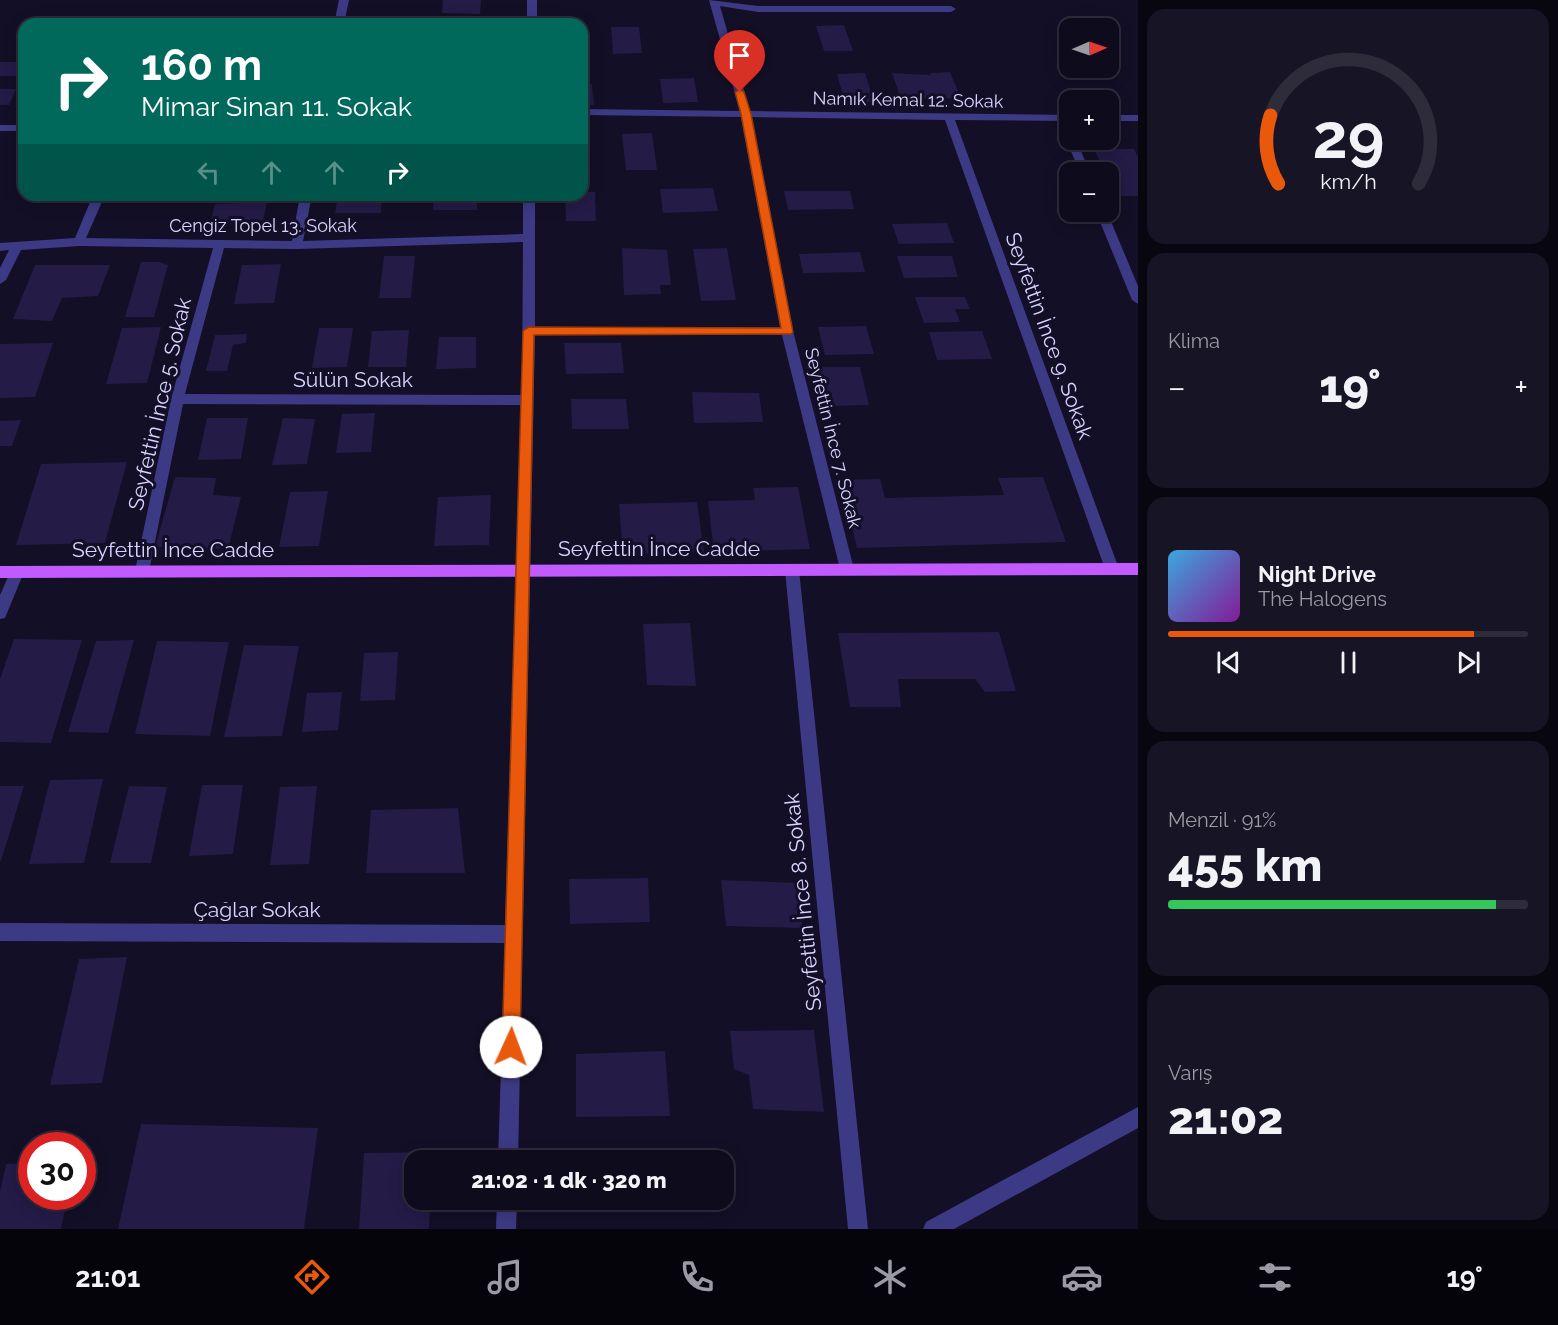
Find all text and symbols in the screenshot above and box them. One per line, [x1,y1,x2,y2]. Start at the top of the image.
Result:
north arrow [1059,18,1119,78]
map controls [1059,18,1119,222]
pin [714,30,765,92]
icon: arrive [723,39,756,72]
text: 160 m [141,41,262,90]
icon: right [42,42,120,120]
street label: Namık Kemal 12. Sokak [813,87,1004,112]
button: + [1059,90,1119,150]
text: Mimar Sinan 11. Sokak [141,91,412,122]
text: 29 [1312,99,1384,173]
icon: left [192,156,225,189]
icon: ahead [255,156,288,189]
icon: ahead [318,156,351,189]
icon: right [381,156,414,189]
button: − [1059,162,1119,222]
text: km/h [1320,169,1376,194]
street label: Cengiz Topel 13. Sokak [169,215,357,236]
street label: Seyfettin İnce 9. Sokak [1000,229,1099,443]
street label: Seyfettin İnce 5. Sokak [123,295,196,513]
text: Klima [1168,329,1220,353]
street label: Seyfettin İnce 7. Sokak [801,346,866,531]
text: 19° [1319,360,1381,413]
street label: Sülün Sokak [293,367,413,392]
text: − [1168,368,1186,407]
text: + [1514,368,1528,407]
street label: Seyfettin İnce Cadde [558,536,760,561]
street label: Seyfettin İnce Cadde [72,537,274,562]
text: Night Drive [1258,561,1376,587]
text: The Halogens [1258,587,1387,611]
icon: previous [1212,646,1245,679]
icon: pause [1332,646,1365,679]
icon: next [1452,646,1485,679]
street label: Seyfettin İnce 8. Sokak [779,792,826,1012]
text: Menzil · 91% [1168,808,1276,832]
text: 455 km [1168,839,1322,892]
street label: Çağlar Sokak [193,897,321,922]
position arrow [479,1015,543,1079]
text: Varış [1168,1061,1212,1085]
text: 21:02 [1168,1092,1283,1145]
speed limit sign: 30 [18,1132,96,1210]
text: 21:02 · 1 dk · 320 m [471,1167,667,1193]
icon: directions [291,1256,333,1298]
icon: music [484,1256,526,1298]
icon: phone [676,1256,718,1298]
icon: climate [869,1256,911,1298]
icon: car [1061,1256,1103,1298]
icon: filters [1254,1256,1296,1298]
text: 21:01 [75,1262,140,1293]
text: 19° [1446,1262,1483,1293]

